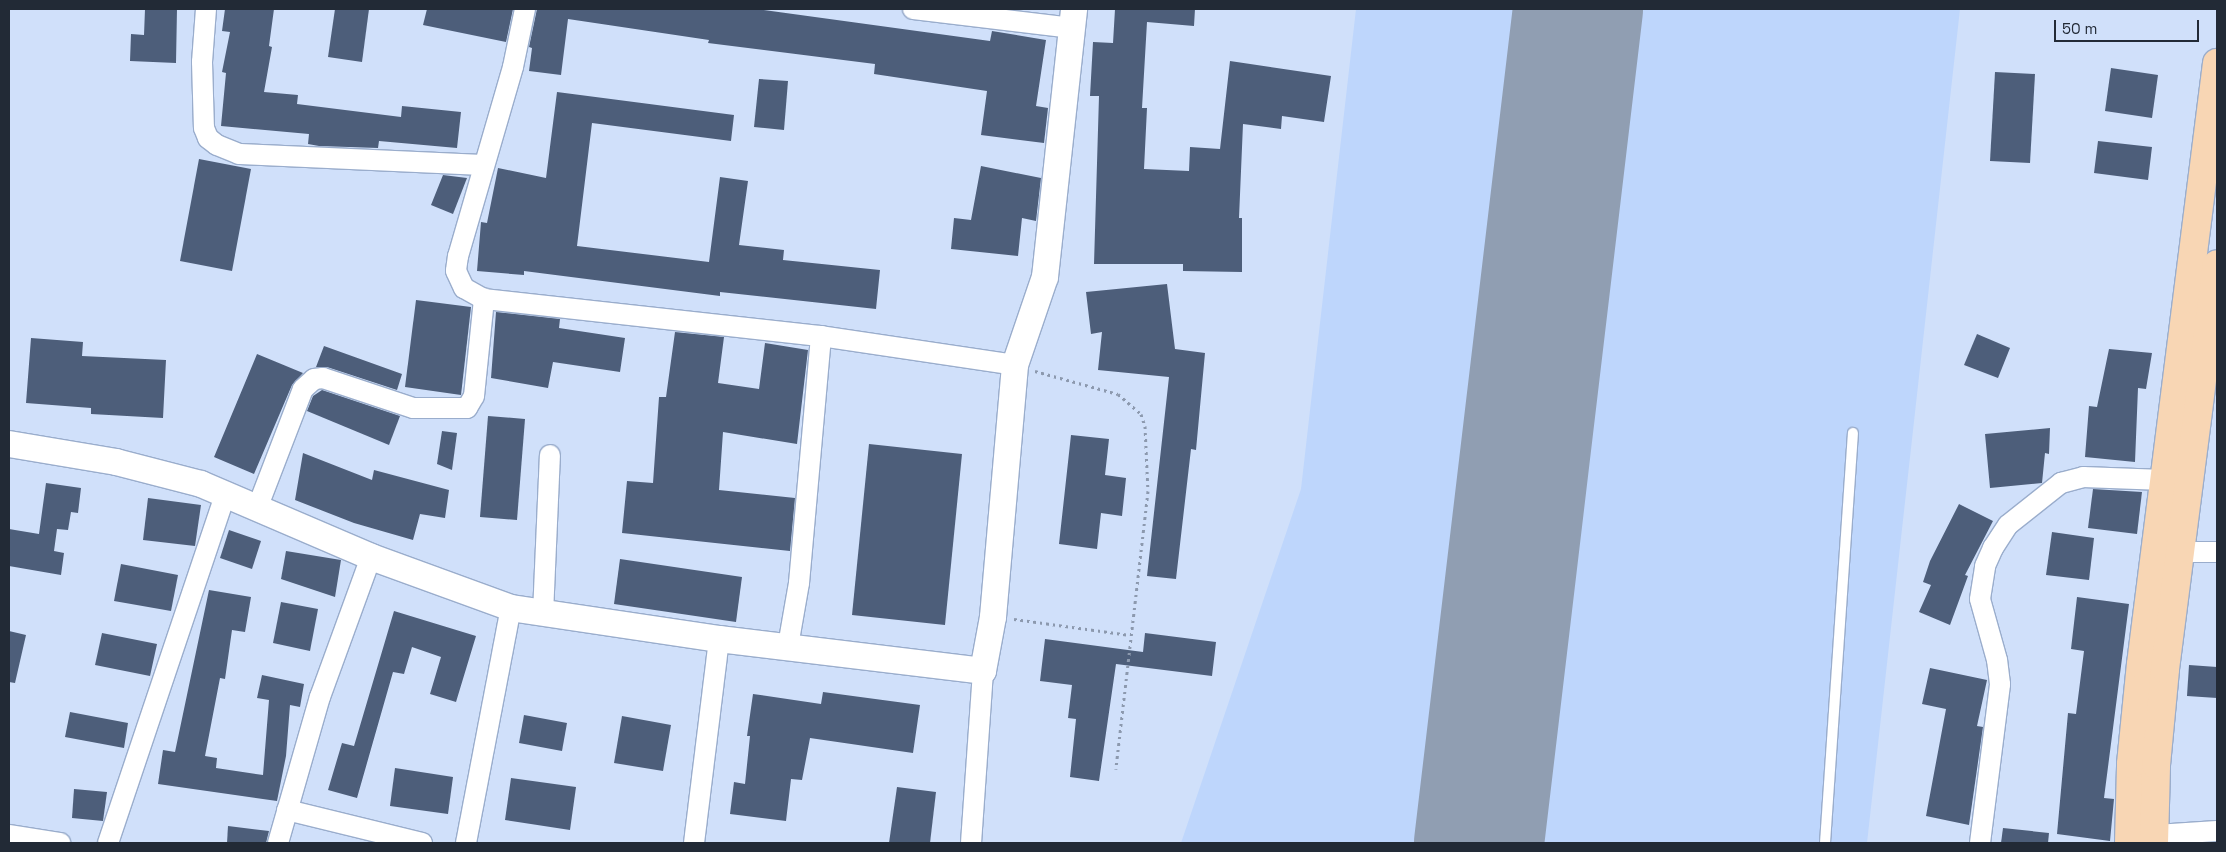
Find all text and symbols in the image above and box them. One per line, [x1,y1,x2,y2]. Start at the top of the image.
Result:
scale bar [2056,10,2201,42]
text: 50 m [2062,19,2097,38]

